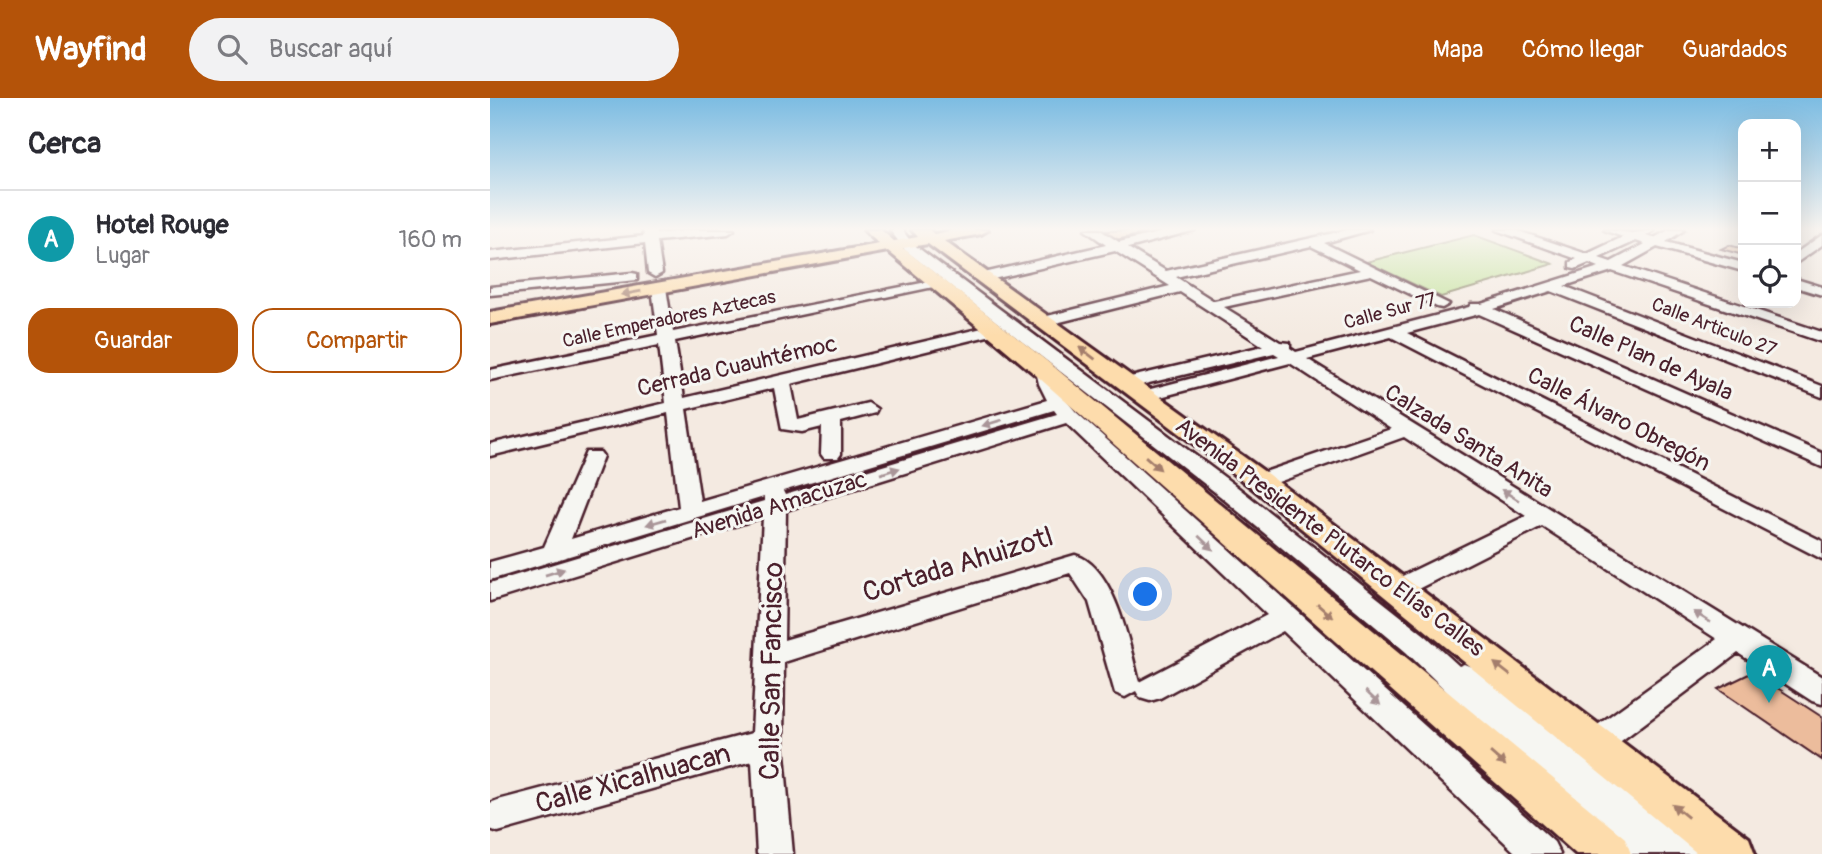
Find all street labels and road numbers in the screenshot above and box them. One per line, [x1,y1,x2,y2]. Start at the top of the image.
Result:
street label: Calle Emperadores Aztecas [560,285,778,353]
street label: Calle Sur 77 [1341,287,1439,335]
street label: Calle Articulo 27 [1648,292,1780,362]
street label: Calle Plan de Ayala [1564,309,1738,407]
street label: Cerrada Cuauhtémoc [634,329,840,403]
street label: Calle Álvaro Obregón [1523,360,1715,478]
street label: Calzada Santa Anita [1379,378,1559,504]
street label: Avenida Presidente Plutarco Elías Calles [1170,411,1490,663]
street label: Avenida Amacuzac [688,465,870,545]
street label: Cortada Ahuizotl [859,519,1057,611]
street label: Calle San Fancisco [753,562,791,780]
street label: Calle Xicalhuacan [532,736,734,822]

